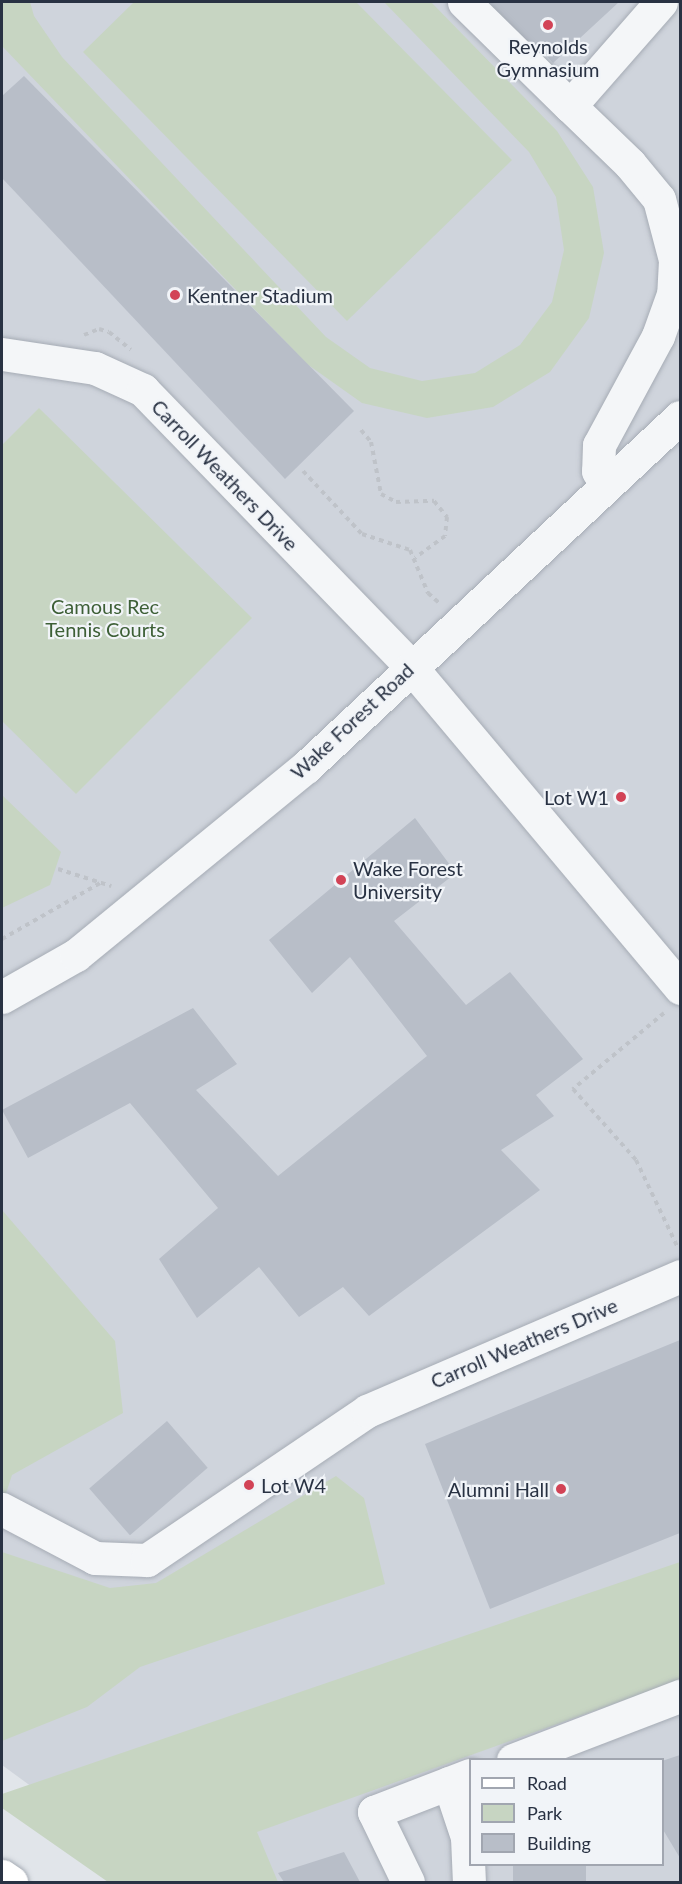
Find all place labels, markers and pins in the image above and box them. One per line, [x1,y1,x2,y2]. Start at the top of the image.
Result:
marker: Reynolds Gymnasium [541,18,555,32]
place label: Reynolds Gymnasium [496,35,600,82]
place label: Kentner Stadium [187,283,333,307]
marker: Kentner Stadium [168,288,182,302]
place label: Lot W1 [544,785,609,809]
marker: Lot W1 [614,790,628,804]
place label: Wake Forest University [353,856,463,903]
marker: Wake Forest University [334,873,348,887]
place label: Lot W4 [261,1473,326,1497]
place label: Alumni Hall [448,1477,549,1501]
marker: Lot W4 [242,1478,256,1492]
marker: Alumni Hall [554,1482,568,1496]

